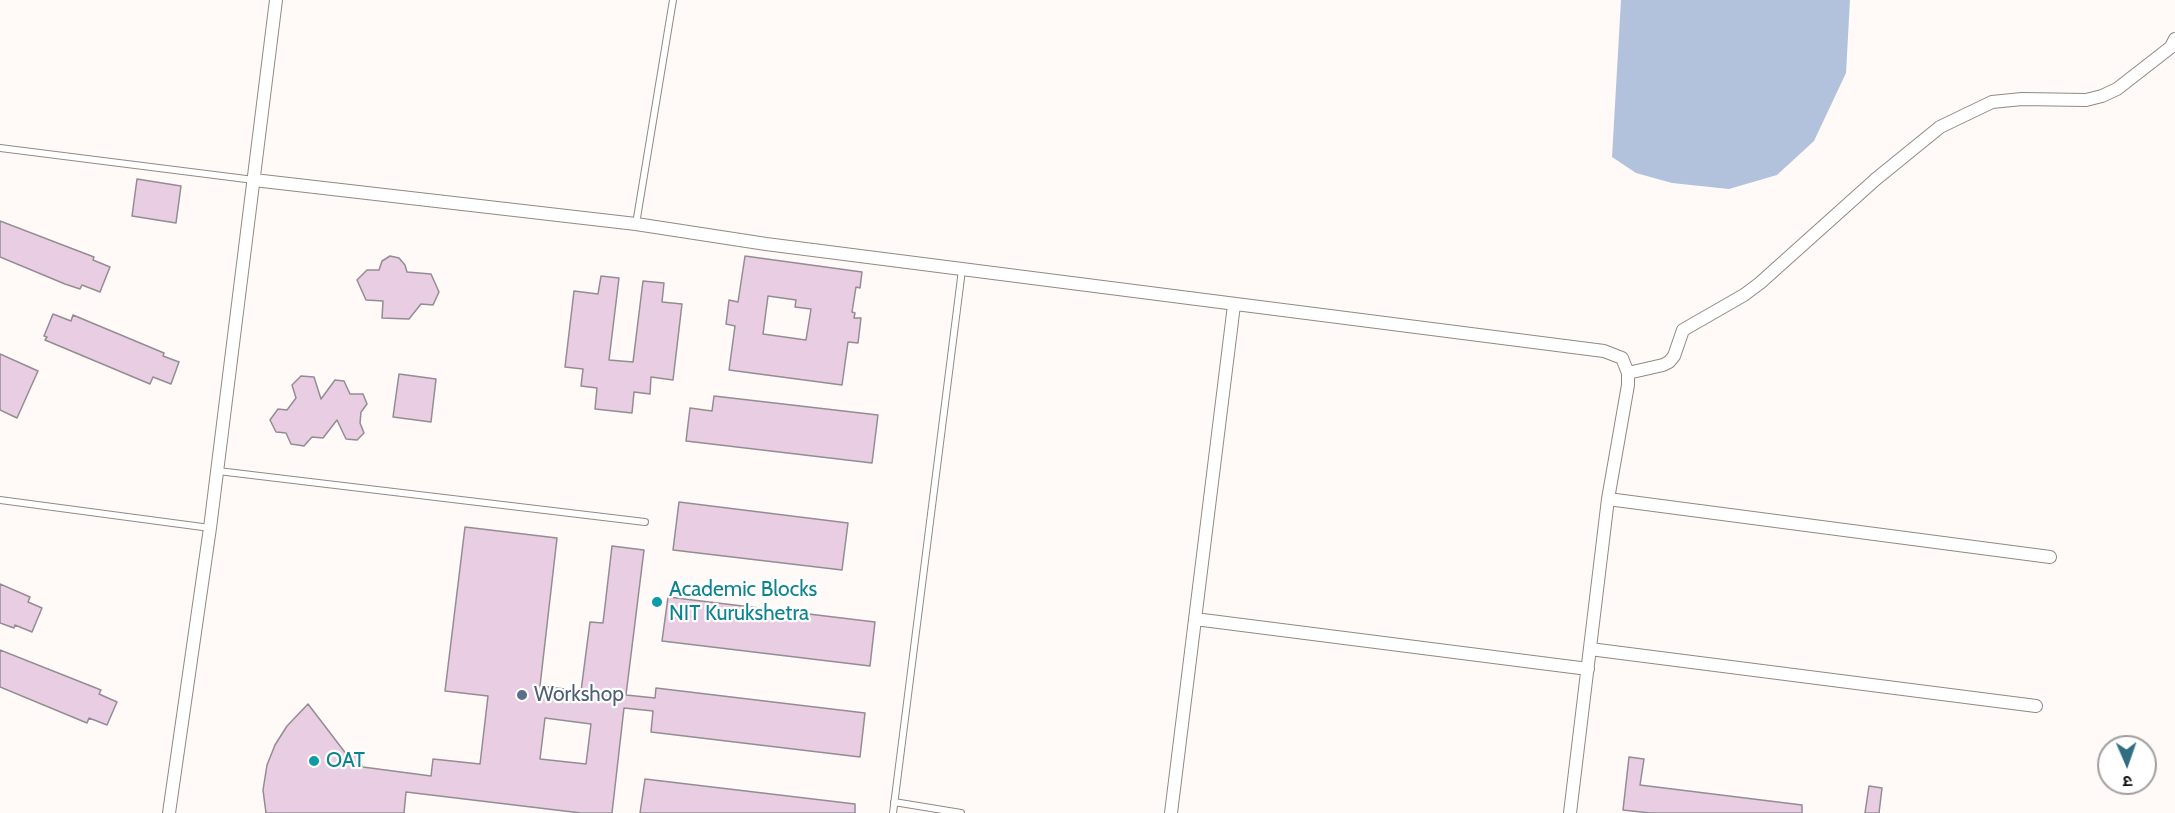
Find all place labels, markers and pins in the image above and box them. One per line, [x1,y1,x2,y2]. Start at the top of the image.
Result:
place label: Academic Blocks NIT Kurukshetra [669,577,817,627]
marker: Academic Blocks NIT Kurukshetra [650,595,664,609]
place label: Workshop [534,682,624,708]
marker: Workshop [515,688,529,702]
place label: OAT [326,748,365,774]
marker: OAT [307,754,321,768]

